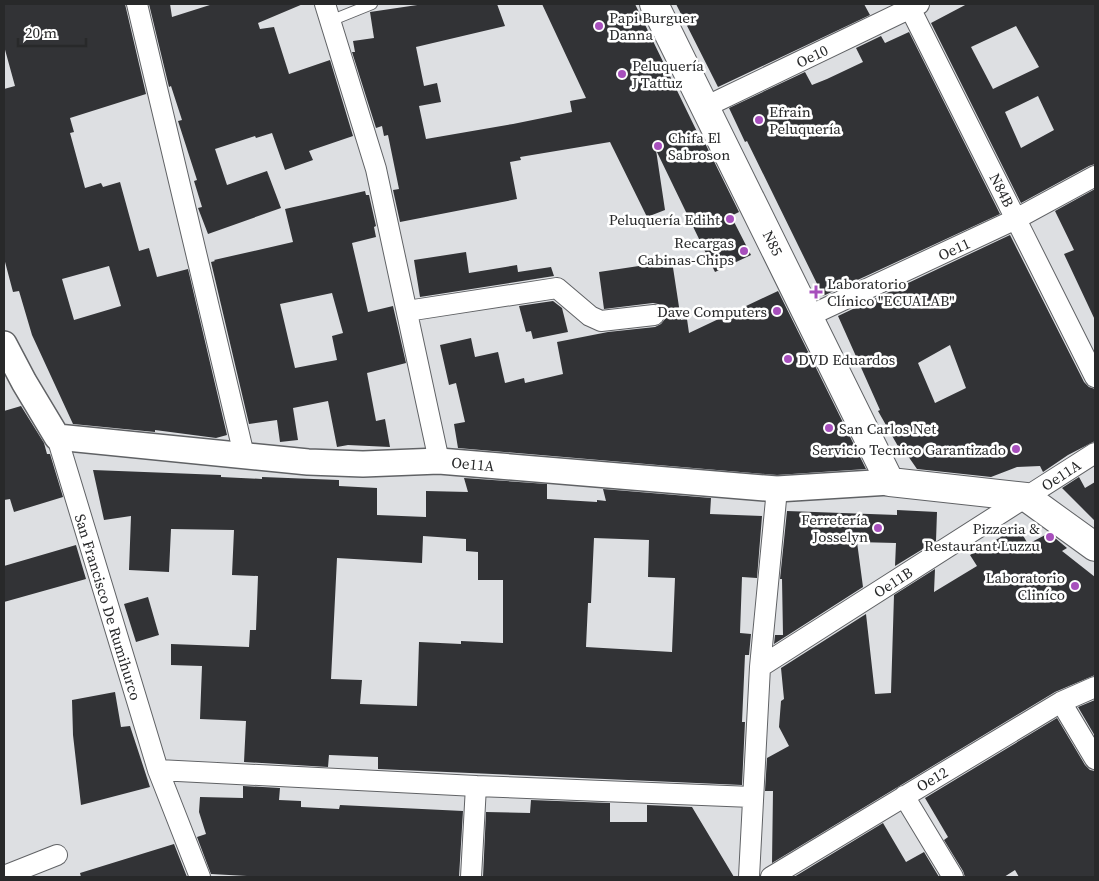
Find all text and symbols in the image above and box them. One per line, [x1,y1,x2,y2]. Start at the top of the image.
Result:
place label: Papi Burguer Danna [609,7,697,45]
scale bar [18,15,85,47]
marker: Papi Burguer Danna [593,20,605,32]
text: 20 m [25,22,57,43]
street label: Oe10 [792,39,832,73]
place label: Peluquería J Tattuz [631,55,704,93]
marker: Peluquería J Tattuz [616,68,628,80]
place label: Efrain Peluquería [769,101,841,139]
marker: Efrain Peluquería [753,114,765,126]
place label: Chifa El Sabroson [668,127,730,165]
marker: Chifa El Sabroson [652,140,664,152]
street label: N84B [985,169,1019,211]
place label: Peluquería Ediht [609,209,720,230]
marker: Peluquería Ediht [724,213,736,225]
street label: N85 [758,227,788,259]
place label: Recargas Cabinas-Chips [638,232,734,270]
street label: Oe11 [934,232,974,266]
marker: Recargas Cabinas-Chips [738,245,750,257]
place label: Laboratorio Clínico "ECUALAB" [827,273,955,311]
marker: Laboratorio Clínico "ECUALAB" [809,285,823,299]
place label: Dave Computers [657,301,767,322]
marker: Dave Computers [771,305,783,317]
place label: DVD Eduardos [798,349,895,370]
marker: DVD Eduardos [782,353,794,365]
place label: San Carlos Net [839,418,936,439]
marker: San Carlos Net [823,422,835,434]
place label: Servicio Tecnico Garantizado [812,439,1006,460]
marker: Servicio Tecnico Garantizado [1010,443,1022,455]
street label: Oe11A [451,452,495,476]
street label: Oe11A [1037,454,1085,496]
place label: Ferretería Josselyn [801,509,868,547]
street label: San Francisco De Rumihurco [70,511,146,703]
place label: Pizzeria & Restaurant Luzzu [924,518,1040,556]
marker: Ferretería Josselyn [872,522,884,534]
marker: Pizzeria & Restaurant Luzzu [1044,531,1056,543]
street label: Oe11B [869,562,917,602]
place label: Laboratorio Cliníco [986,567,1065,605]
marker: Laboratorio Cliníco [1069,580,1081,592]
street label: Oe12 [912,761,952,797]

